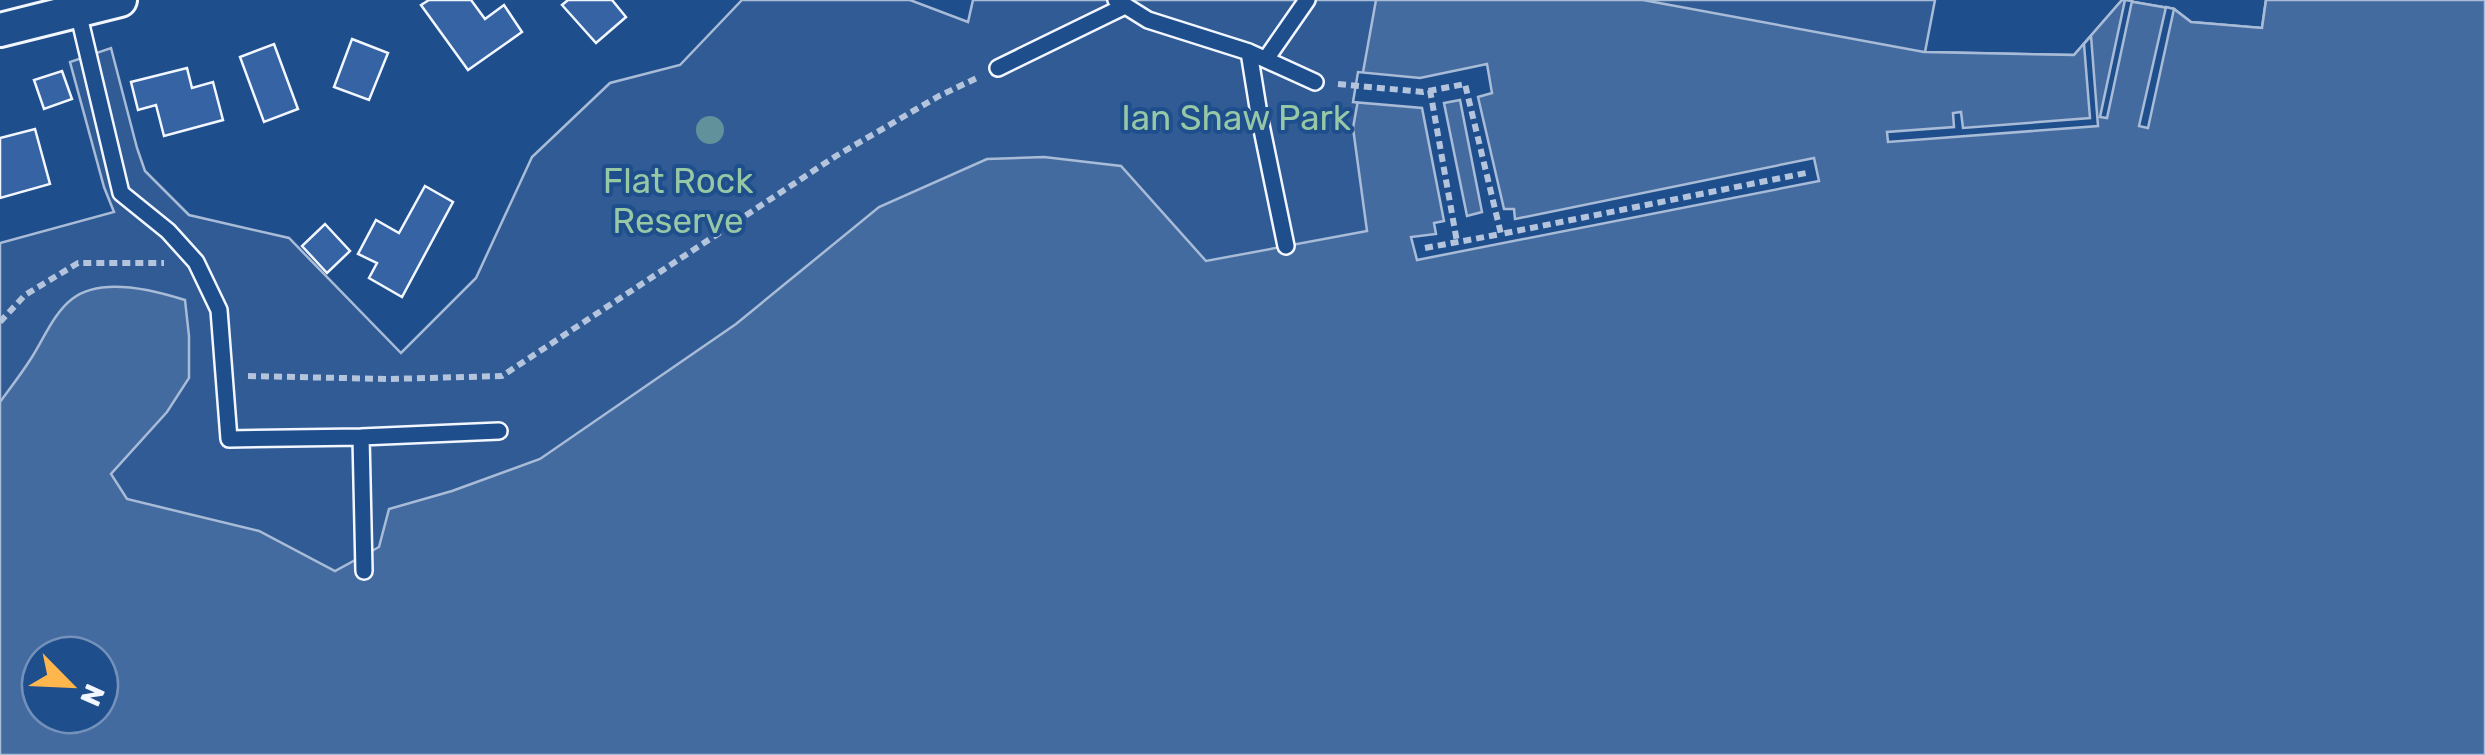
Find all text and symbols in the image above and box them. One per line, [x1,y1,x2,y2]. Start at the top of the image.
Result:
park label: Ian Shaw Park [1121,97,1351,139]
park label: Flat Rock Reserve [603,160,753,242]
north arrow [20,635,120,735]
text: N [73,679,112,711]

